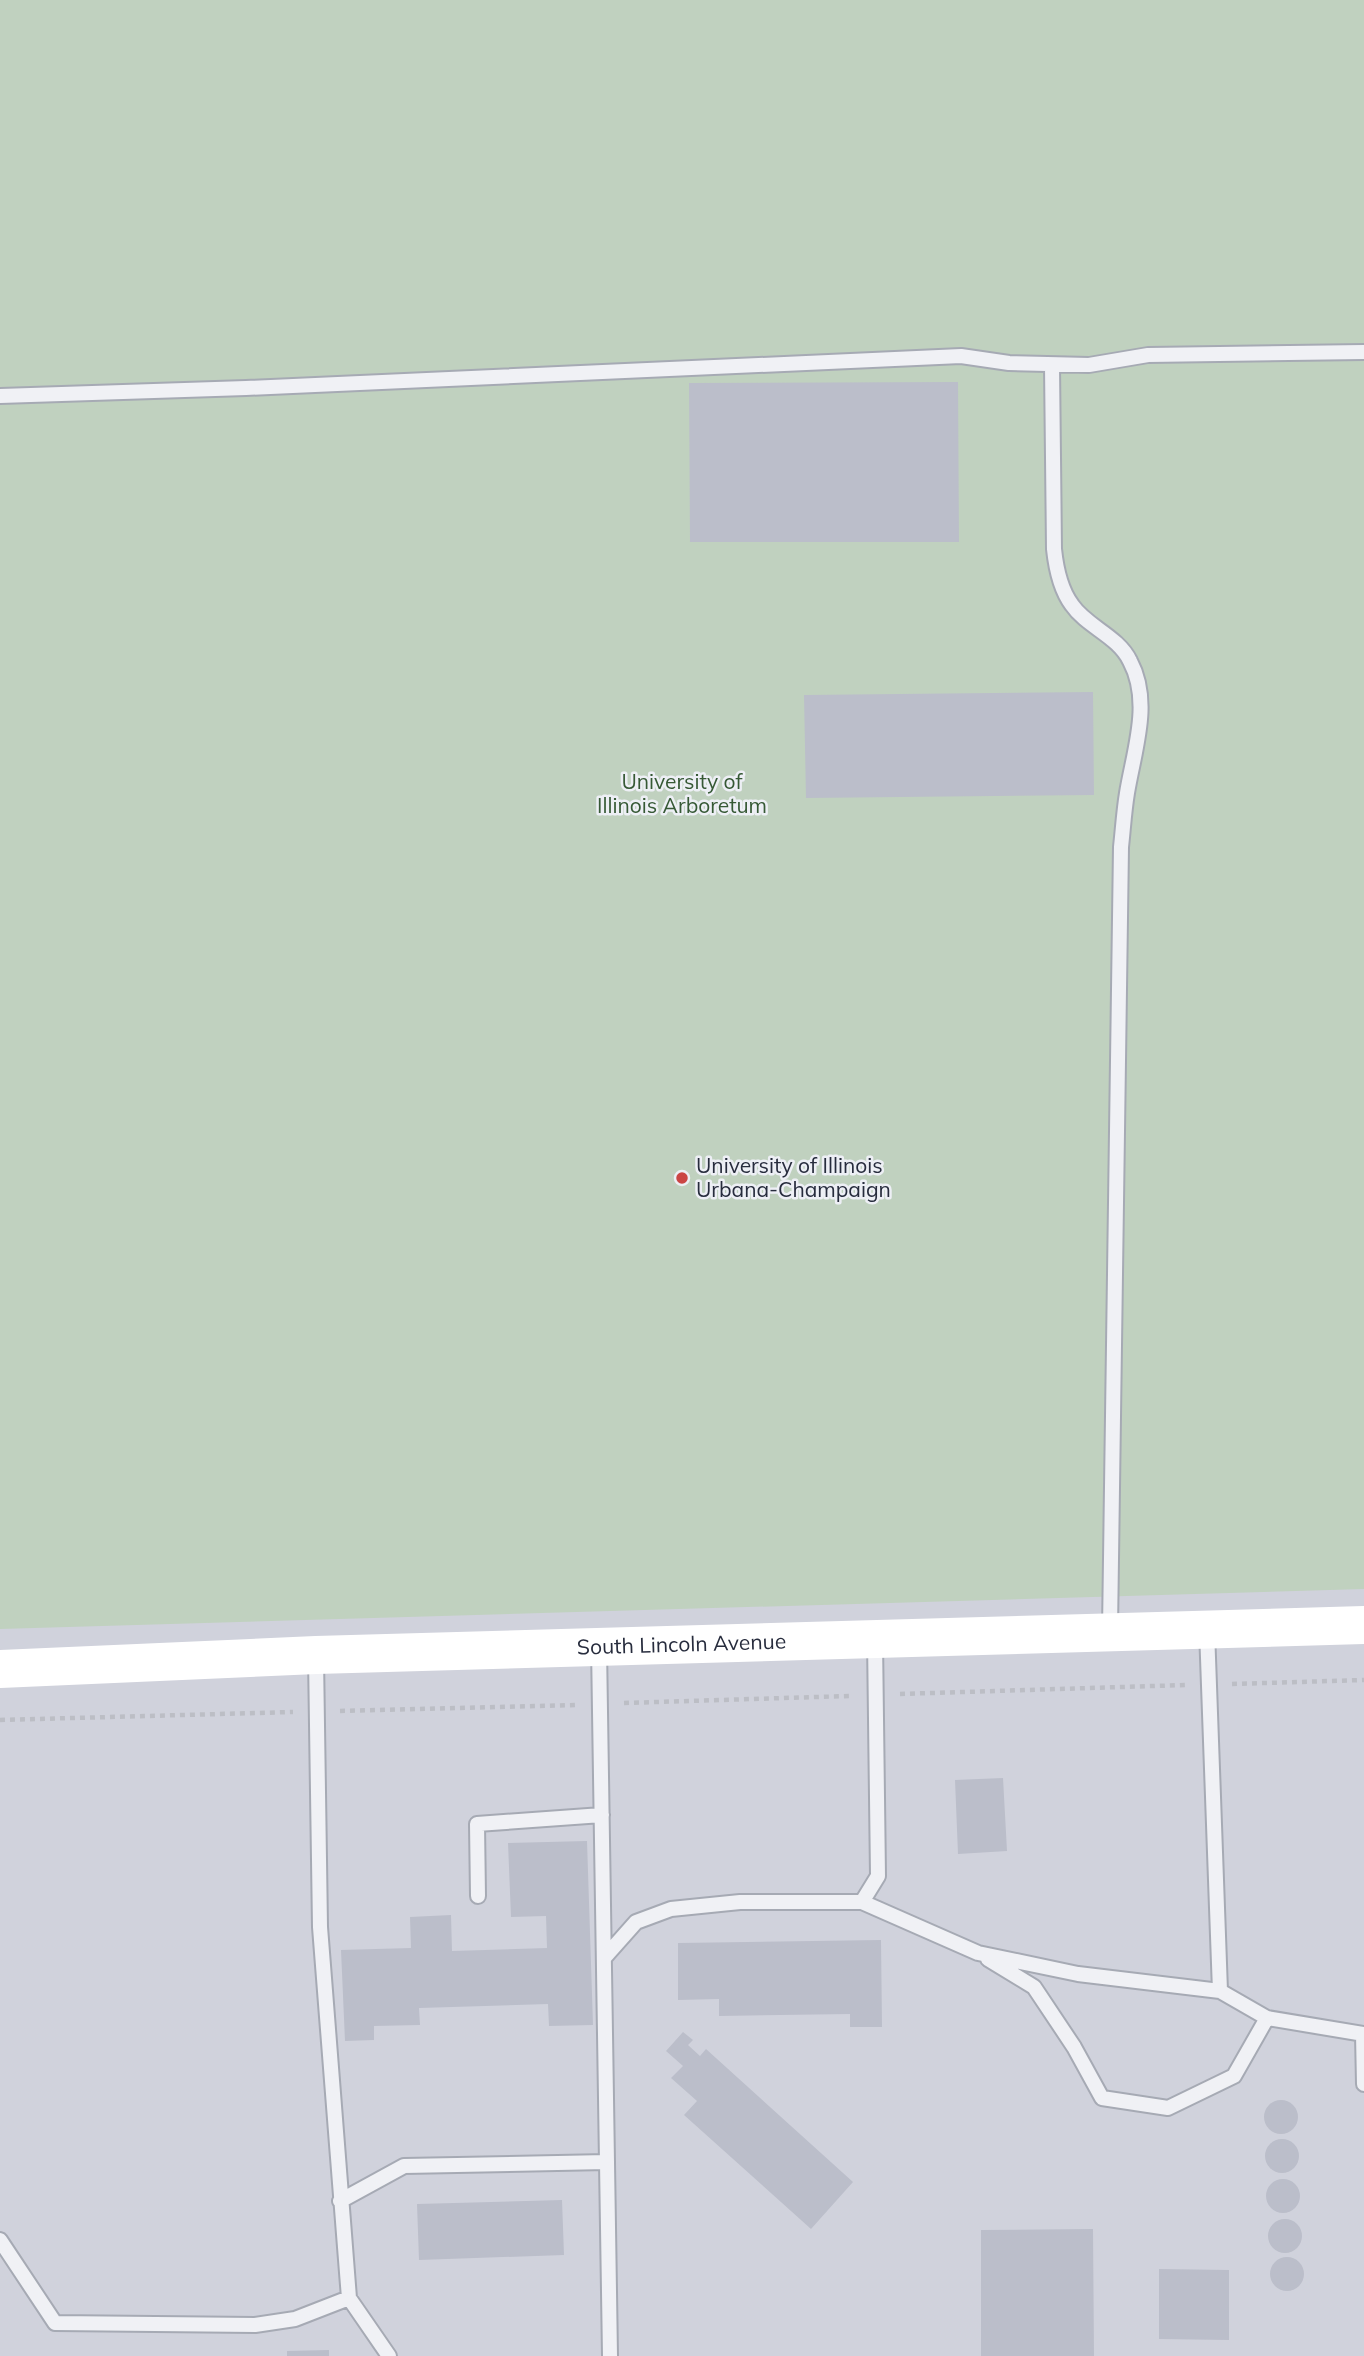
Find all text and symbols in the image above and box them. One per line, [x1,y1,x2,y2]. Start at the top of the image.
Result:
park label: University of Illinois Arboretum [597,768,767,818]
place label: University of Illinois Urbana-Champaign [696,1152,891,1202]
marker: University of Illinois Urbana-Champaign [674,1170,690,1186]
street label: South Lincoln Avenue [577,1628,787,1660]

